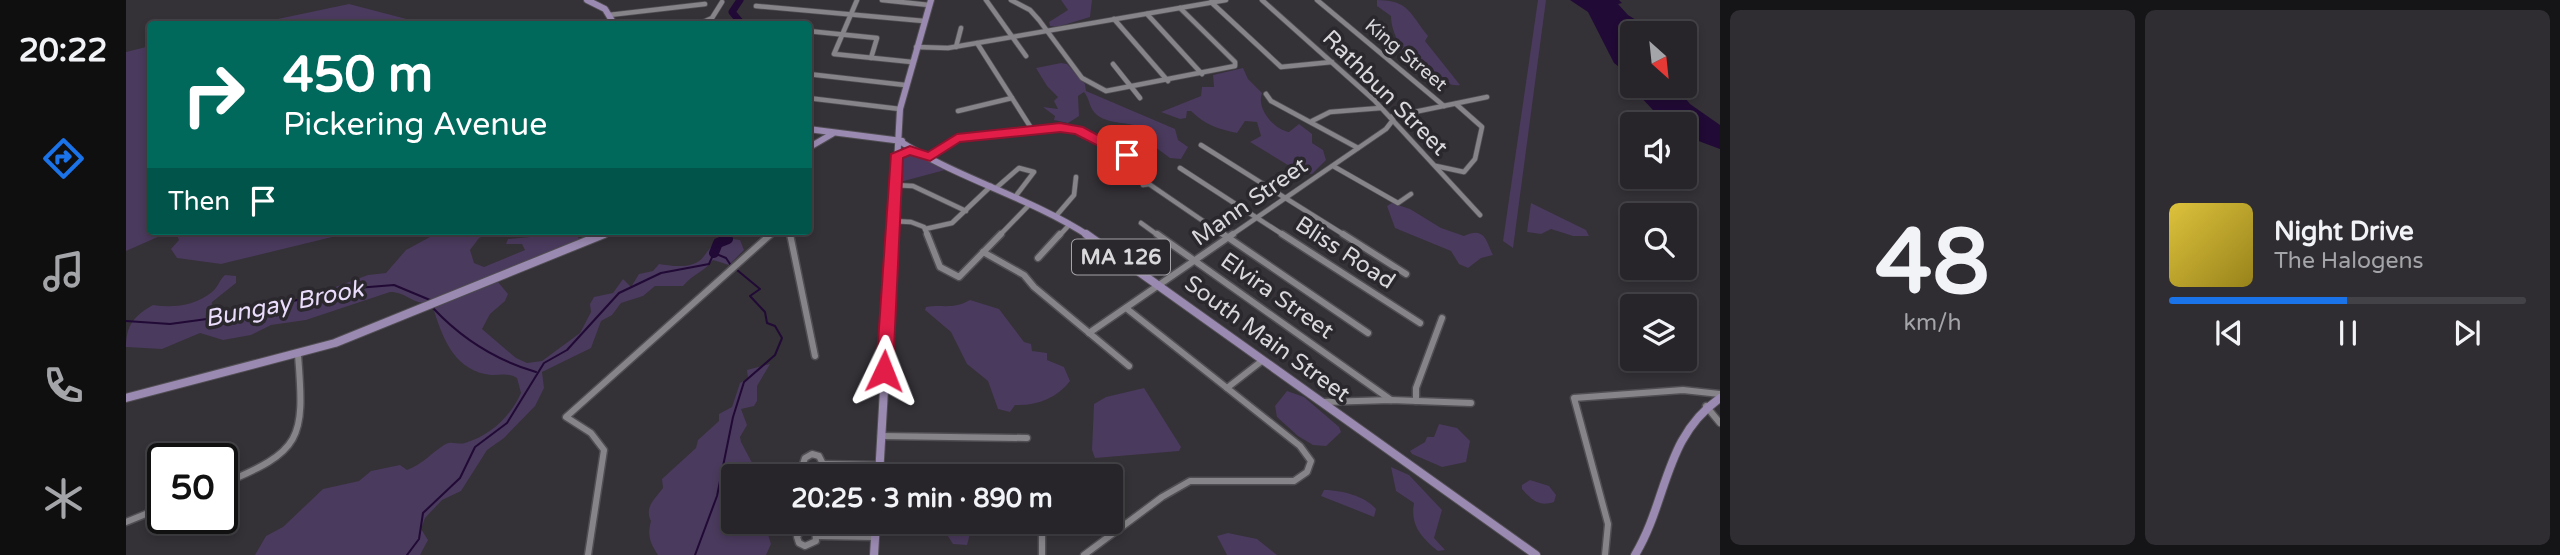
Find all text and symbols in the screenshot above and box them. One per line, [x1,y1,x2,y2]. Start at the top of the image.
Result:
street label: King Street [1361,14,1451,96]
north arrow [1620,21,1698,98]
map controls [1620,21,1697,371]
street label: Rathbun Street [1316,24,1454,162]
text: 20:22 [19,32,107,70]
text: 450 m [283,46,433,105]
icon: right [168,49,259,140]
text: Pickering Avenue [283,106,547,144]
button: sound [1620,112,1697,189]
pin [1097,125,1157,185]
icon: directions [39,134,88,183]
icon: arrive [1108,136,1146,174]
street label: Mann Street [1187,152,1313,252]
icon: arrive [244,182,282,220]
text: Then [168,186,230,217]
button: search [1620,203,1697,280]
text: 48 [1875,208,1990,318]
street label: Bliss Road [1290,210,1400,296]
text: Night Drive [2274,216,2414,247]
road number: MA 126 [1072,240,1170,274]
icon: music [39,247,88,296]
street label: Elvira Street [1215,247,1339,345]
text: The Halogens [2274,247,2423,275]
street label: South Main Street [1179,270,1355,409]
water label: Bungay Brook [202,274,368,334]
button: layers [1620,294,1697,371]
text: km/h [1904,309,1961,337]
icon: previous [2210,314,2248,352]
icon: pause [2329,314,2367,352]
icon: next [2448,314,2486,352]
position arrow [847,334,921,408]
icon: phone [39,361,88,410]
speed limit sign: 50 [147,443,238,534]
icon: climate [39,474,88,523]
text: 20:25 · 3 min · 890 m [791,483,1053,514]

